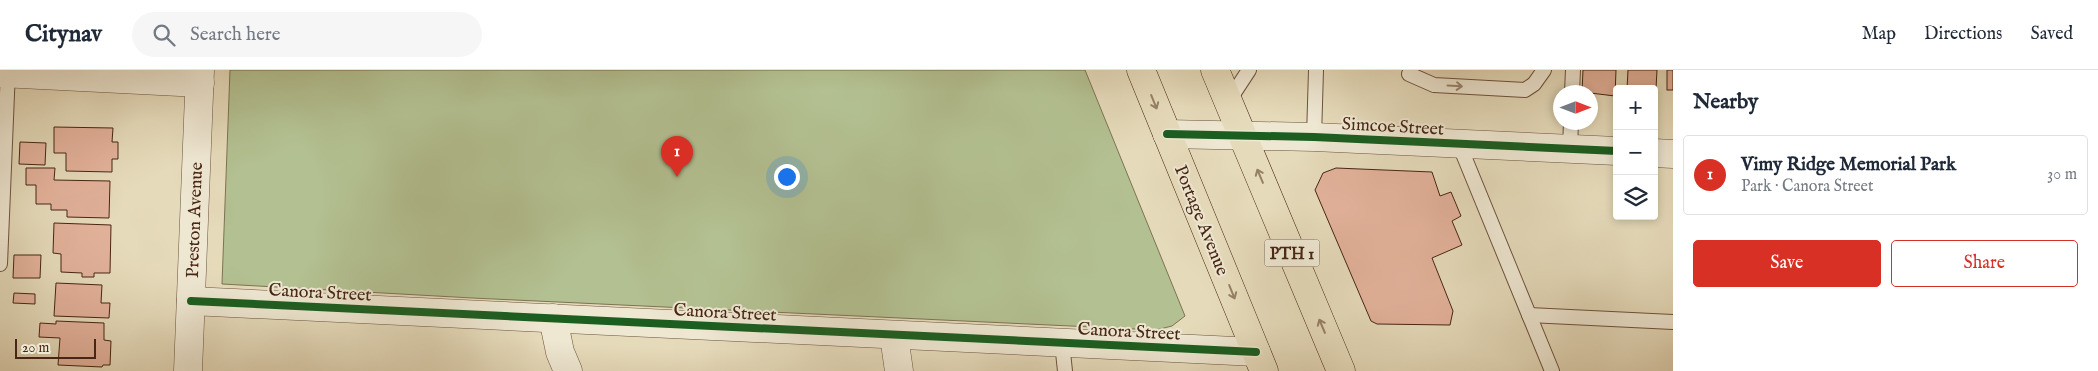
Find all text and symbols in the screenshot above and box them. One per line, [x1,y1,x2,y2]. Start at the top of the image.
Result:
search box [132,12,482,57]
text: Citynav [25,19,102,50]
icon: search [150,21,178,49]
text: Search here [190,23,281,47]
text: Map [1862,23,1896,46]
text: Directions [1924,23,2002,46]
text: Saved [2030,23,2073,46]
one-way arrow [1446,81,1463,91]
north arrow [1553,85,1598,130]
map controls [1613,85,1658,220]
button: + [1613,85,1658,130]
text: Nearby [1693,89,1758,116]
one-way arrow [1150,94,1159,109]
street label: Simcoe Street [1341,113,1445,142]
button: − [1613,130,1658,175]
pin: 1 [661,136,693,177]
text: Vimy Ridge Memorial Park [1741,153,1956,177]
street label: Preston Avenue [182,162,209,278]
street label: Portage Avenue [1168,162,1233,279]
your location [774,164,800,190]
text: 1 [1707,165,1713,185]
text: 30 m [2047,165,2077,185]
one-way arrow [1254,169,1264,184]
button: layers [1613,175,1658,220]
text: Park · Canora Street [1741,177,1873,197]
road number: PTH 1 [1264,240,1320,267]
button: Save [1693,240,1881,287]
button: Share [1891,240,2078,287]
street label: Canora Street [268,279,372,308]
one-way arrow [1228,284,1237,299]
street label: Canora Street [673,299,777,328]
street label: Canora Street [1077,318,1181,347]
one-way arrow [1317,319,1327,334]
scale bar [15,336,96,359]
text: 20 m [22,339,49,357]

